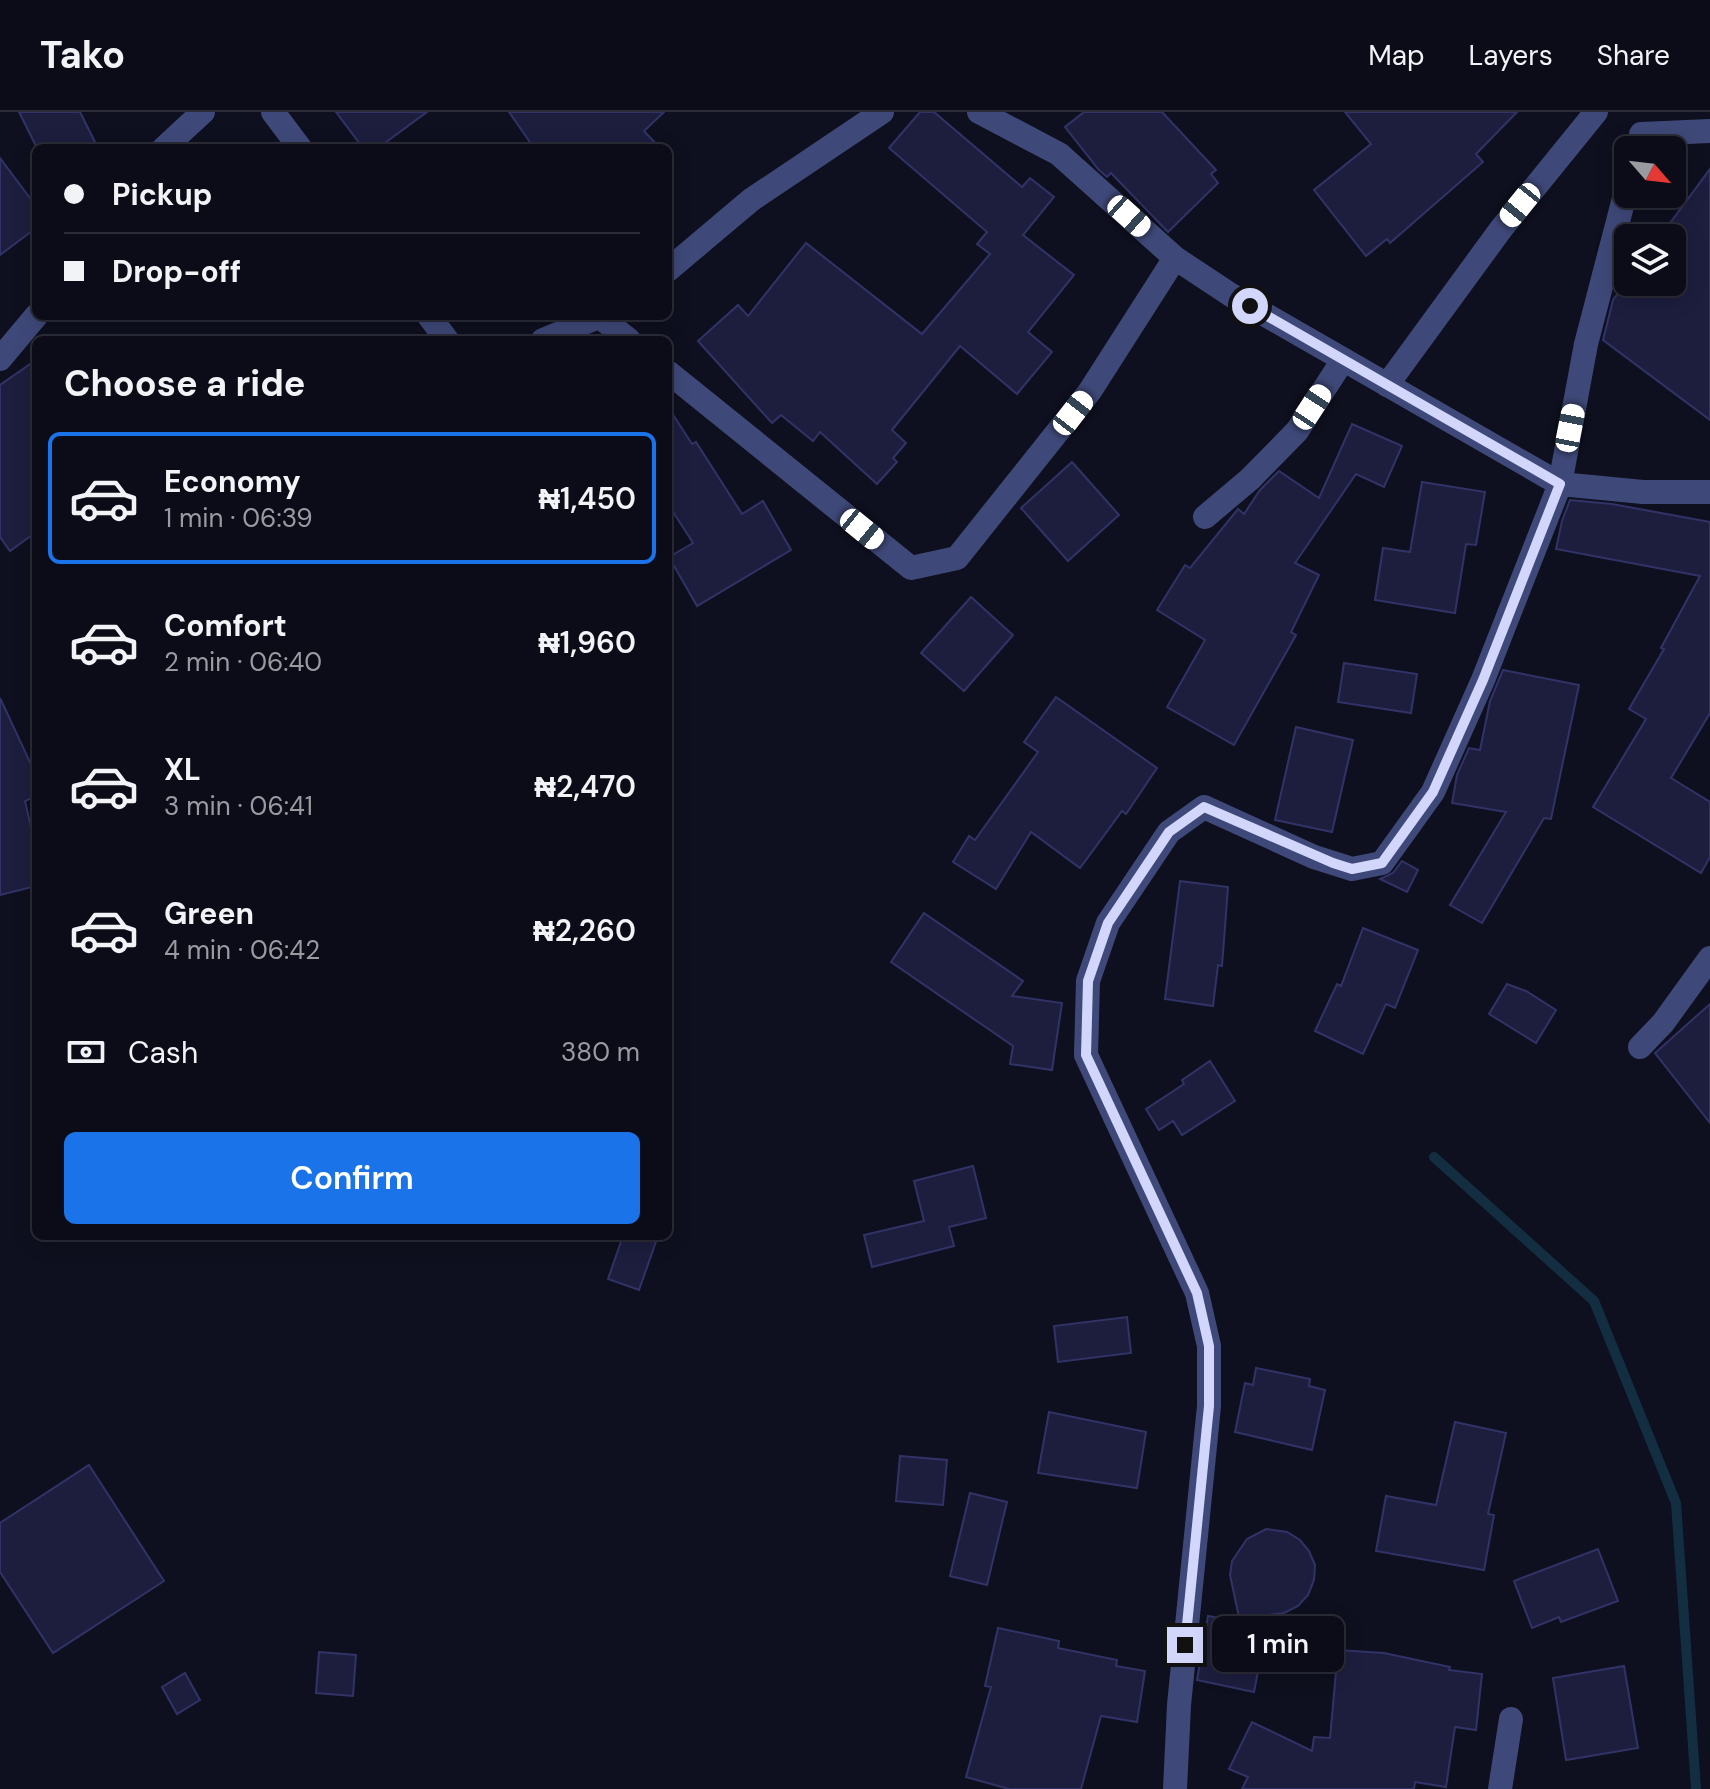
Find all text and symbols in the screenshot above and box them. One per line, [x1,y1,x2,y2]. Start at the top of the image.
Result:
text: Tako [40,30,125,80]
text: Map [1368,37,1425,74]
text: Layers [1469,37,1553,74]
text: Share [1597,37,1670,74]
north arrow [1614,136,1686,208]
map controls [1614,136,1686,296]
text: Pickup [112,175,212,214]
car [1496,179,1544,231]
car [1103,191,1155,241]
button: layers [1614,224,1686,296]
text: Drop-off [112,252,241,291]
route start [1232,288,1268,324]
text: Choose a ride [64,360,305,407]
car [1289,380,1335,434]
car [1049,387,1097,439]
car [1554,402,1586,454]
icon: car [68,462,140,534]
text: Economy [164,462,301,501]
text: ₦1,450 [538,479,636,518]
text: 1 min · 06:39 [164,501,313,535]
car [836,505,888,553]
icon: car [68,606,140,678]
text: Comfort [164,606,287,645]
text: ₦1,960 [538,623,636,662]
text: 2 min · 06:40 [164,645,322,679]
icon: car [68,750,140,822]
text: XL [164,750,201,789]
text: ₦2,470 [534,767,636,806]
text: 3 min · 06:41 [164,789,313,823]
icon: car [68,894,140,966]
text: Green [164,894,254,933]
text: ₦2,260 [533,911,636,950]
text: 4 min · 06:42 [164,933,320,967]
icon: cash [64,1030,108,1074]
text: Cash [128,1033,198,1072]
text: 380 m [561,1035,640,1069]
button: Confirm [64,1132,640,1224]
callout: 1 min [1213,1617,1345,1673]
route end [1167,1627,1203,1663]
text: 1 min [1247,1627,1309,1661]

